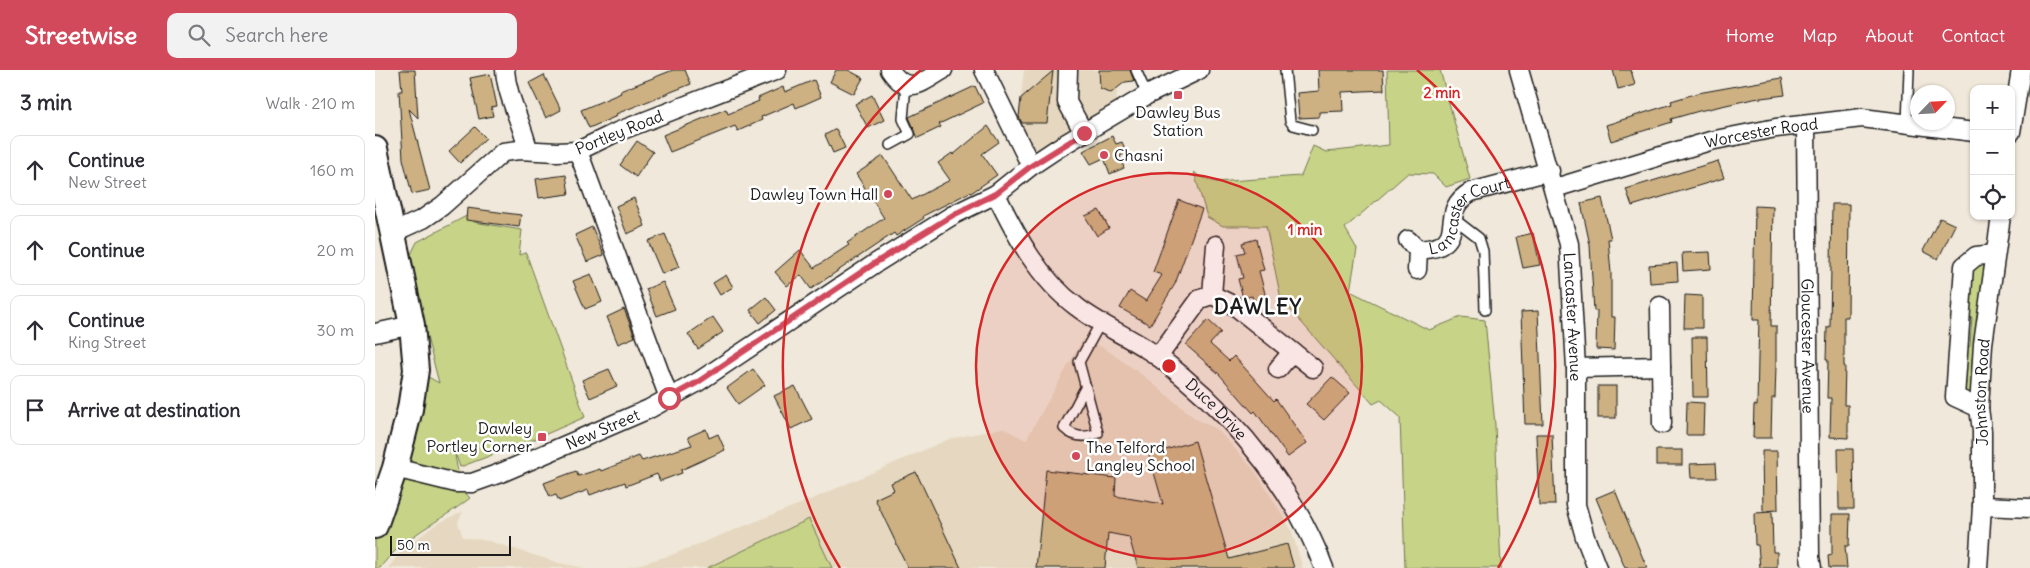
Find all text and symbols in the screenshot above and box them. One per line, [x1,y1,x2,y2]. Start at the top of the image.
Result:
search box [167,13,517,58]
text: Streetwise [25,20,137,50]
icon: search [185,21,213,49]
text: Search here [225,23,328,47]
text: Home [1726,24,1774,47]
text: Map [1802,24,1837,47]
text: About [1865,24,1913,47]
text: Contact [1941,24,2005,47]
text: 2 min [1424,83,1461,102]
north arrow [1910,85,1955,130]
map controls [1970,85,2015,220]
button: + [1970,85,2015,130]
text: 3 min [20,89,72,116]
marker: Dawley Bus Station [1172,89,1184,101]
text: Walk · 210 m [265,93,355,113]
place label: Dawley Bus Station [1135,102,1221,140]
street label: Portley Road [572,105,666,159]
street label: Worcester Road [1703,113,1819,152]
route end [1073,122,1096,145]
button: − [1970,130,2015,175]
place label: Chasni [1114,145,1163,165]
text: Continue [68,148,145,172]
marker: Chasni [1098,149,1110,161]
icon: ahead [21,156,49,184]
text: 160 m [310,160,354,180]
text: New Street [68,172,147,192]
street label: Lancaster Court [1427,172,1512,259]
button: locate [1970,175,2015,220]
place label: Dawley Town Hall [750,184,878,204]
marker: Dawley Town Hall [882,188,894,200]
text: 1 min [1288,220,1323,239]
icon: ahead [21,236,49,264]
text: Continue [68,238,145,262]
text: 20 m [317,240,354,260]
street label: Lancaster Avenue [1559,252,1586,381]
street label: Gloucester Avenue [1797,278,1819,414]
district label: DAWLEY [1214,293,1302,320]
text: Continue [68,308,145,332]
icon: ahead [21,316,49,344]
text: 30 m [317,320,354,340]
text: King Street [68,332,146,352]
street label: Johnston Road [1969,337,1994,446]
centre of rings [1160,357,1178,375]
street label: Duce Drive [1182,374,1251,444]
route start [658,387,681,410]
icon: arrive [21,396,49,424]
text: Arrive at destination [68,398,241,422]
street label: New Street [562,404,643,454]
place label: Dawley Portley Corner [426,418,532,456]
marker: Dawley Portley Corner [536,431,548,443]
place label: The Telford Langley School [1086,437,1195,475]
marker: The Telford Langley School [1070,450,1082,462]
scale bar [390,533,511,556]
text: 50 m [397,536,430,554]

